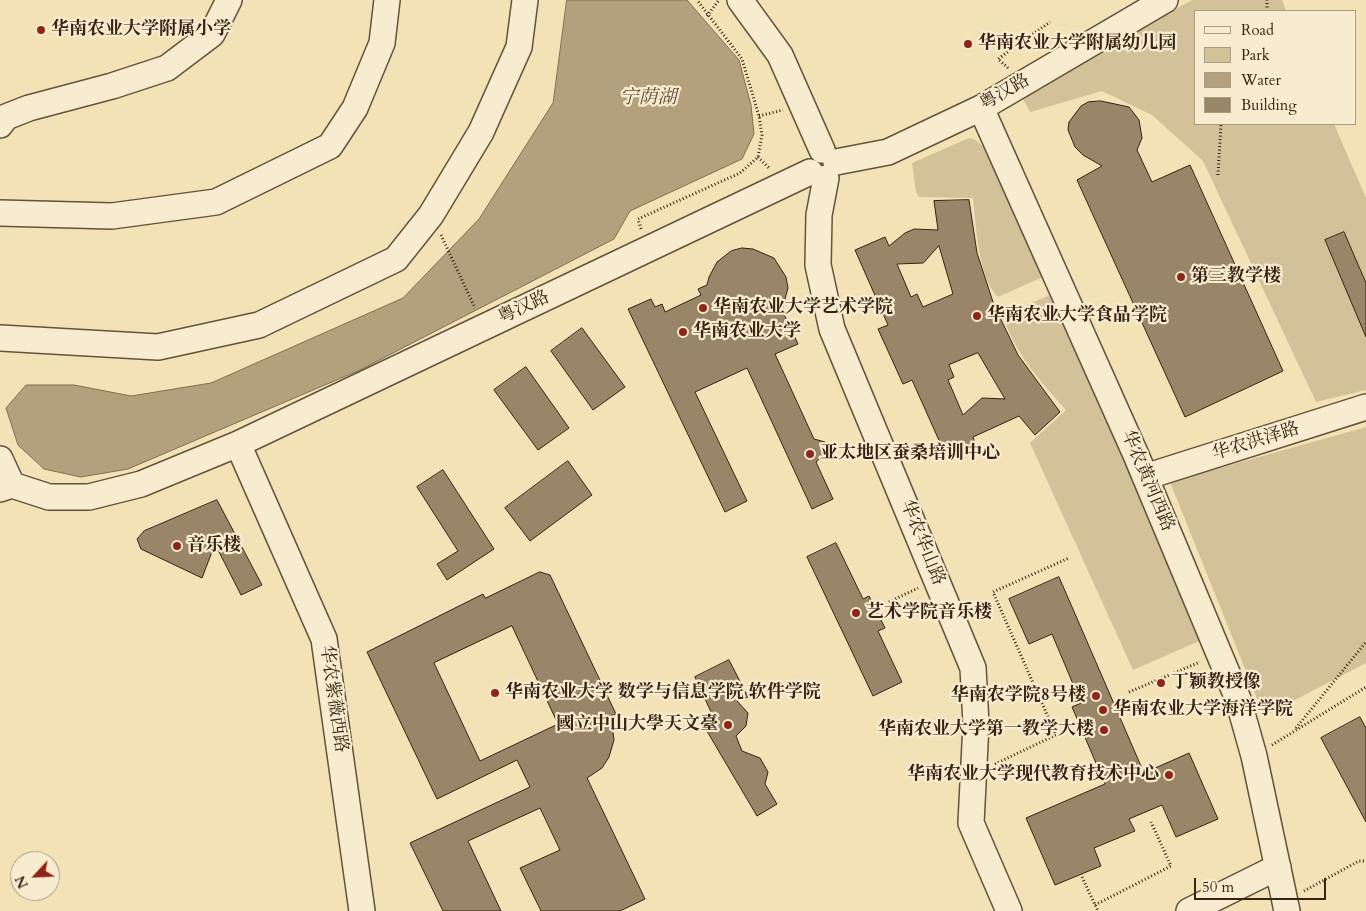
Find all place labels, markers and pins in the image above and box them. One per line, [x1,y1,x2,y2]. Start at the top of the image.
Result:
place label: 华南农业大学附属小学 [51,19,231,41]
marker: 华南农业大学附属小学 [35,24,47,36]
place label: 华南农业大学附属幼儿园 [978,33,1176,55]
marker: 华南农业大学附属幼儿园 [962,38,974,50]
place label: 第三教学楼 [1191,266,1281,288]
marker: 第三教学楼 [1175,271,1187,283]
place label: 华南农业大学艺术学院 [713,297,893,319]
marker: 华南农业大学艺术学院 [697,302,709,314]
place label: 华南农业大学食品学院 [987,305,1167,327]
marker: 华南农业大学食品学院 [971,310,983,322]
place label: 华南农业大学 [693,321,801,343]
marker: 华南农业大学 [677,326,689,338]
place label: 亚太地区蚕桑培训中心 [820,443,1000,465]
marker: 亚太地区蚕桑培训中心 [804,448,816,460]
place label: 音乐楼 [187,535,241,557]
marker: 音乐楼 [171,540,183,552]
place label: 艺术学院音乐楼 [866,602,992,624]
marker: 艺术学院音乐楼 [850,607,862,619]
place label: 丁颖教授像 [1171,672,1261,694]
marker: 丁颖教授像 [1155,677,1167,689]
place label: 华南农业大学 数学与信息学院 软件学院 [505,682,821,704]
place label: 华南农学院8号楼 [951,685,1086,707]
marker: 华南农业大学 数学与信息学院 软件学院 [489,687,501,699]
marker: 华南农学院8号楼 [1090,690,1102,702]
place label: 华南农业大学海洋学院 [1113,699,1293,721]
marker: 华南农业大学海洋学院 [1097,704,1109,716]
place label: 國立中山大學天文臺 [556,714,718,736]
marker: 國立中山大學天文臺 [722,719,734,731]
place label: 华南农业大学第一教学大楼 [878,719,1094,741]
marker: 华南农业大学第一教学大楼 [1098,724,1110,736]
place label: 华南农业大学现代教育技术中心 [907,764,1159,786]
marker: 华南农业大学现代教育技术中心 [1163,769,1175,781]

